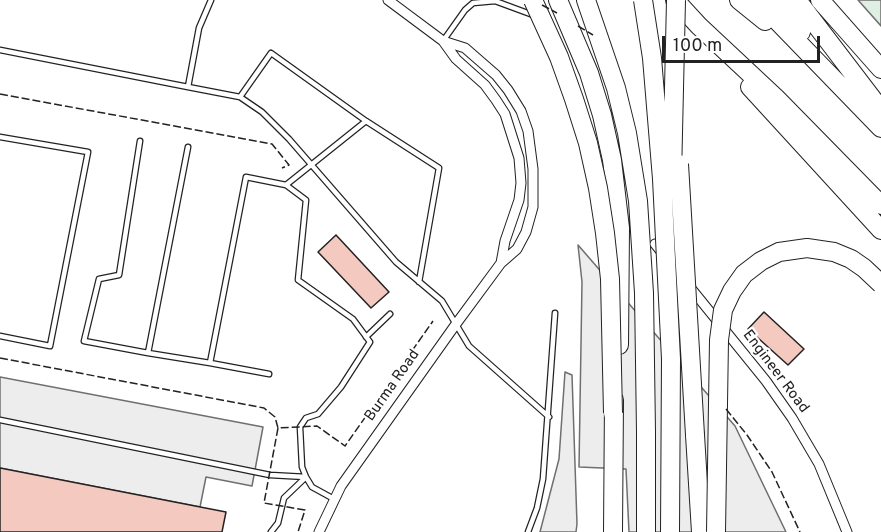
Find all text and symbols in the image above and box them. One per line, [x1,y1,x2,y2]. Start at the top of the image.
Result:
scale bar [665,24,822,62]
text: 100 m [673,35,722,58]
street label: Engineer Road [738,327,812,417]
street label: Burma Road [362,347,424,425]

